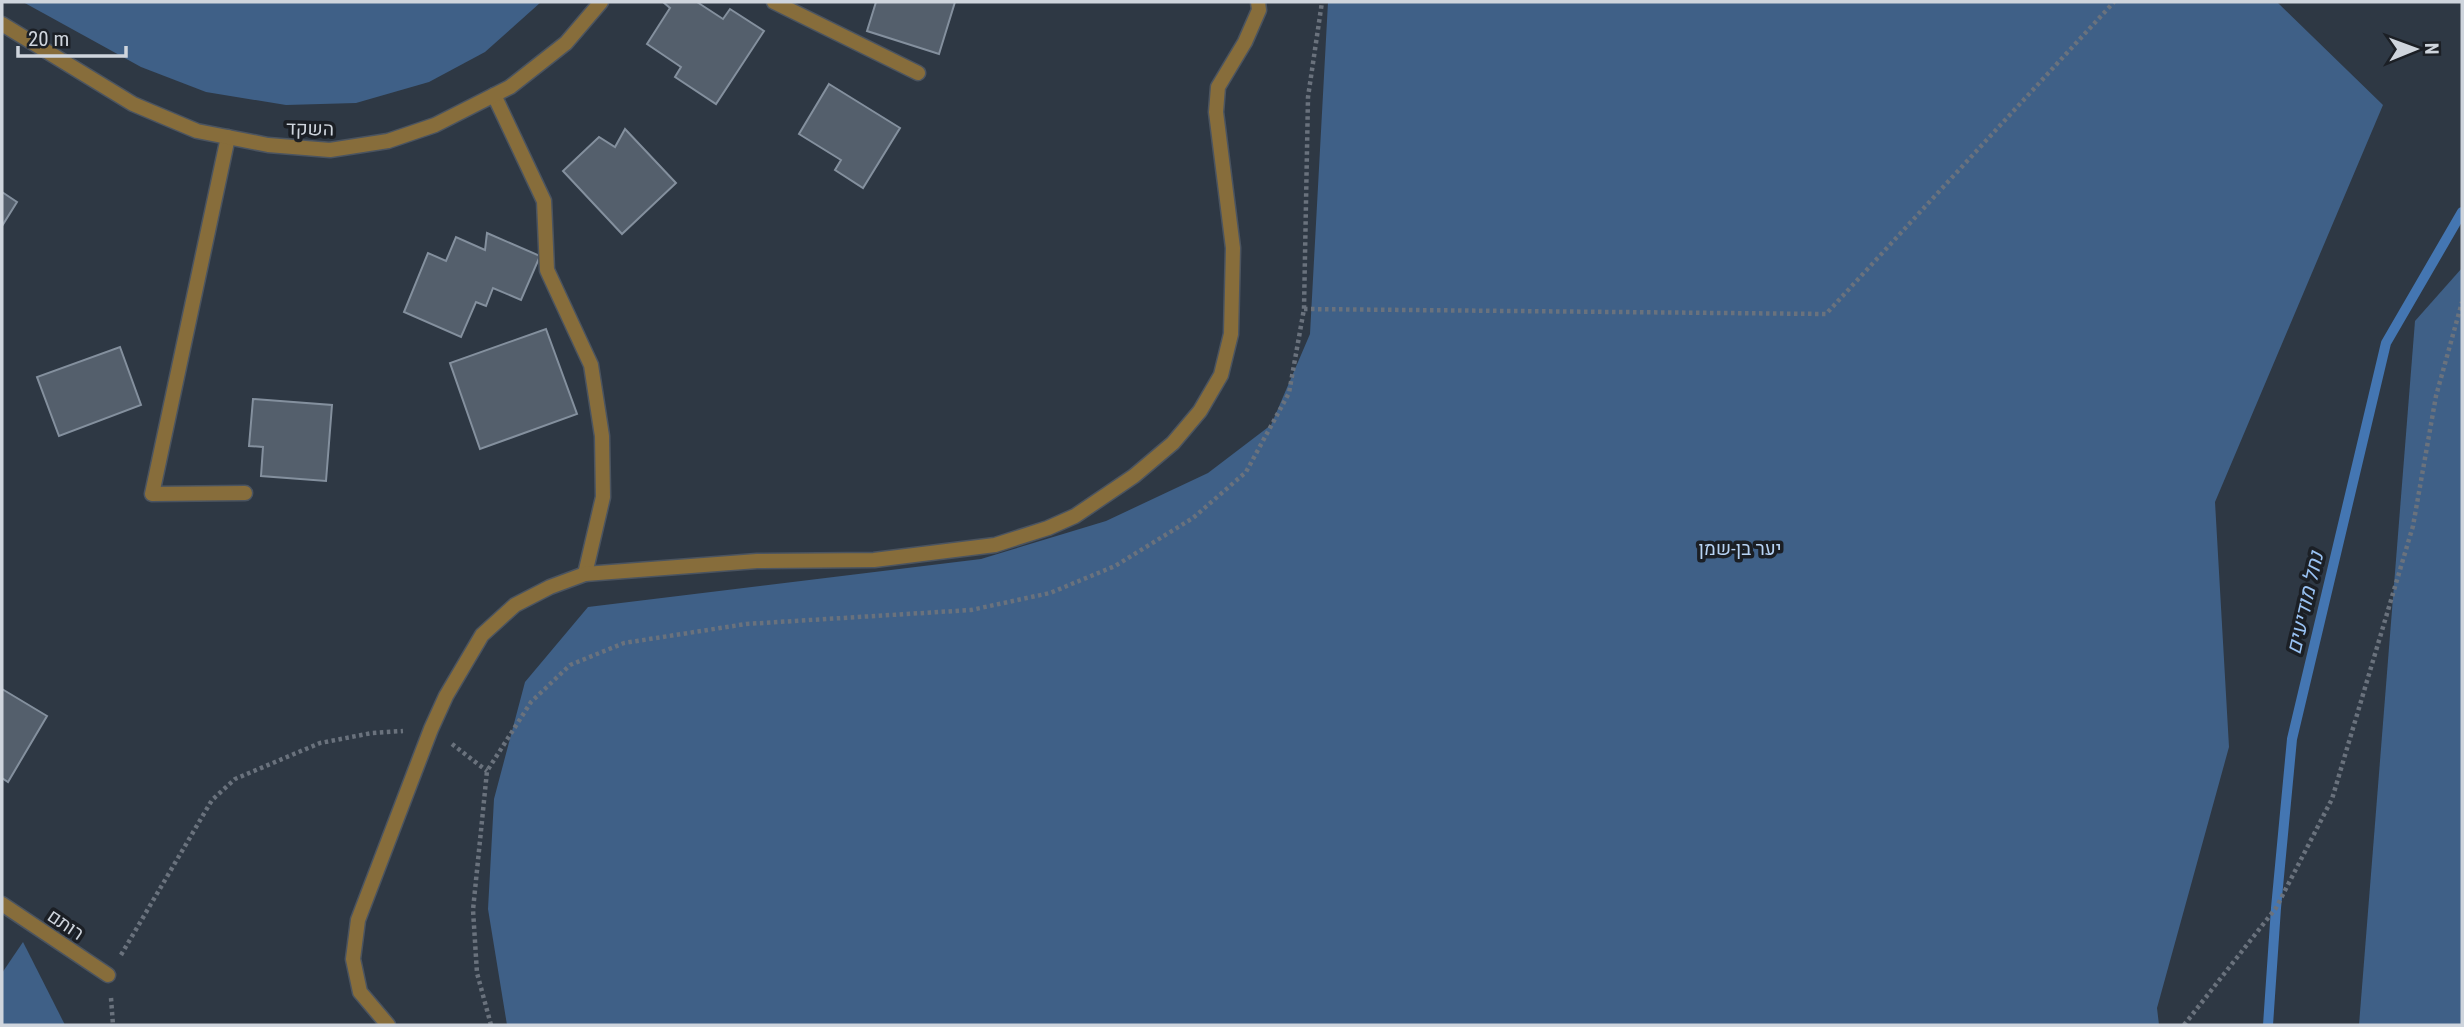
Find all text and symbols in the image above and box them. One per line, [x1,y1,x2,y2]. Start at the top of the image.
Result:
scale bar [18,14,126,58]
north arrow [2380,14,2450,84]
text: 20 m [28,27,69,51]
text: N [2420,43,2443,55]
street label: השקד [286,117,334,140]
park label: יער בן-שמן [1698,537,1782,560]
water label: נחל מודיעים [2282,548,2329,657]
street label: רותם [43,904,88,945]

